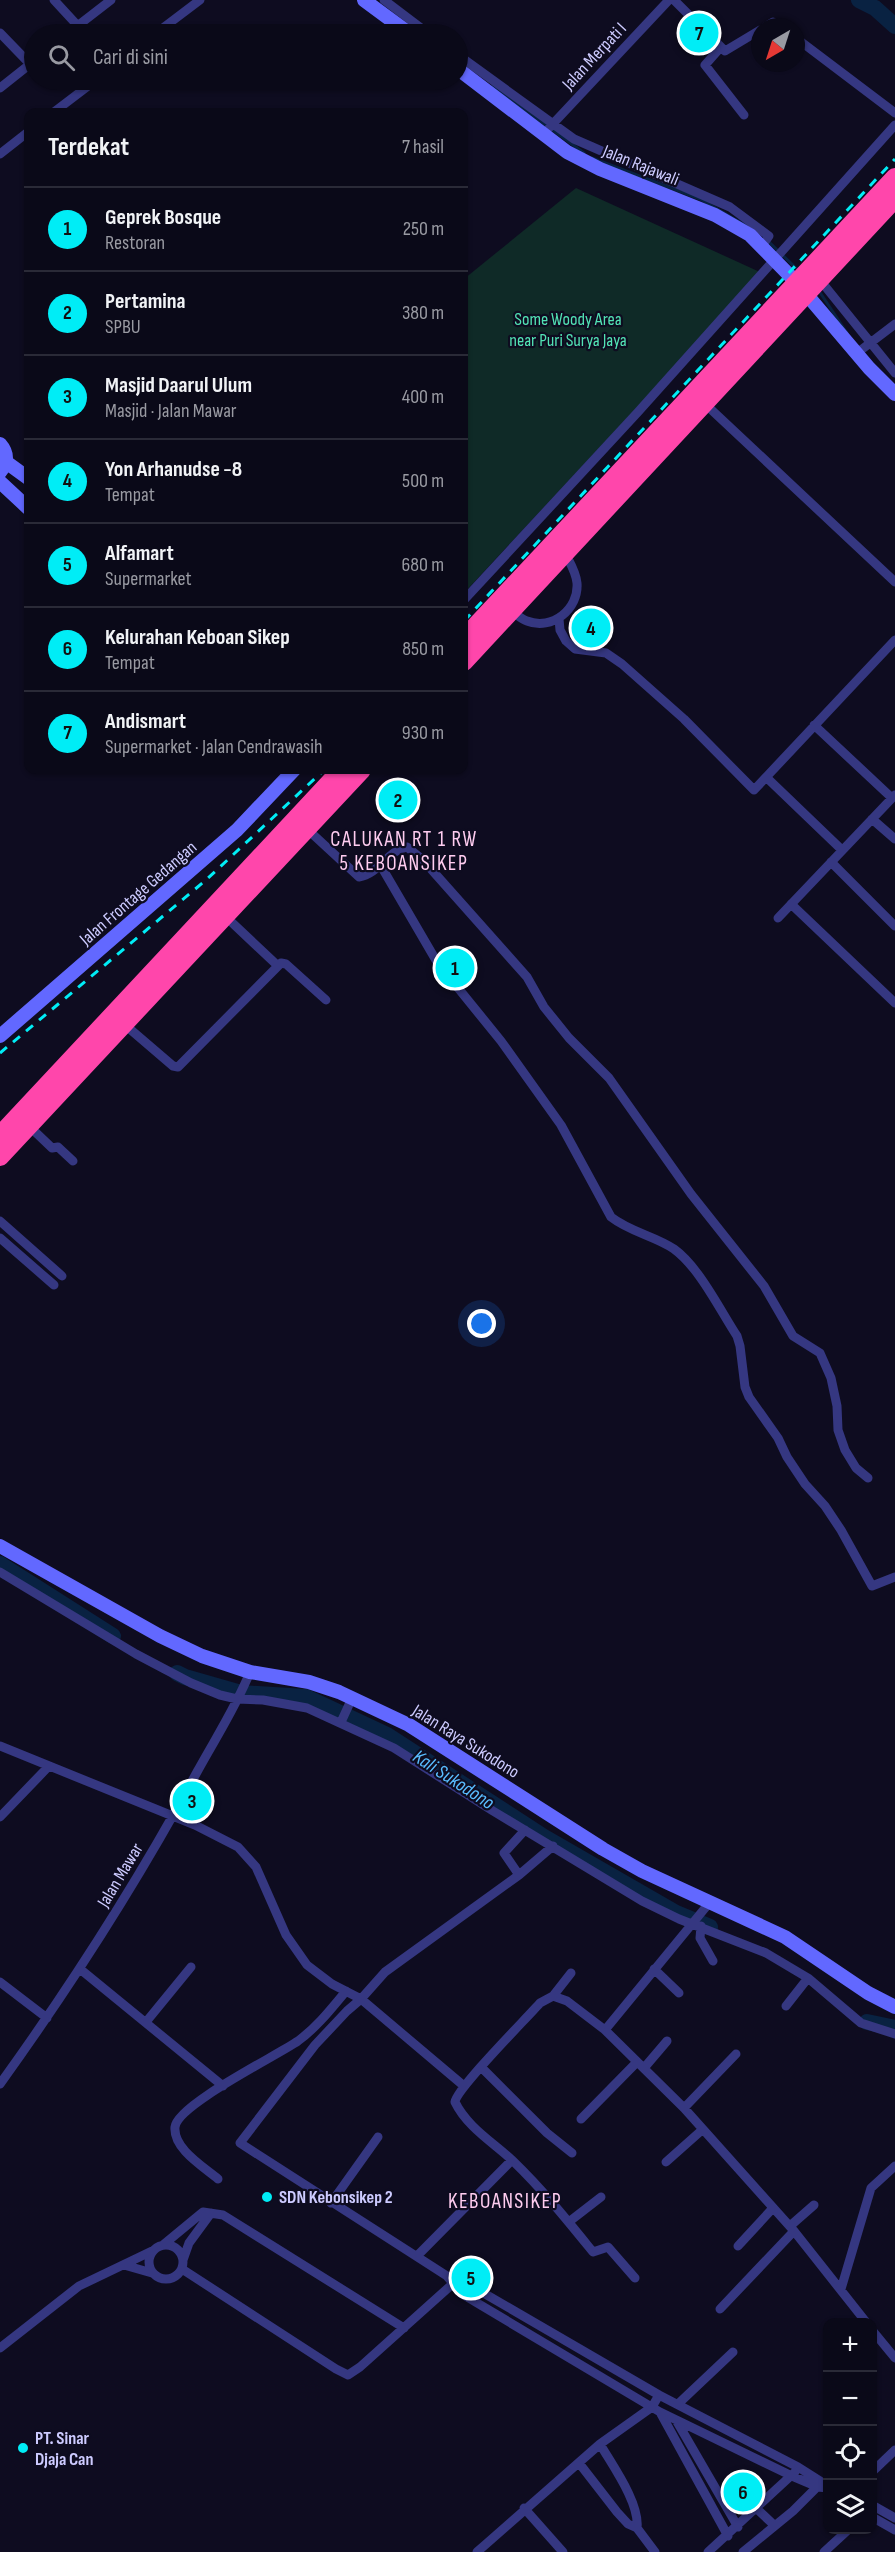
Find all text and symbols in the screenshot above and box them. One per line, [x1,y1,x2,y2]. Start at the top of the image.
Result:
pin: 7 [680,10,718,56]
street label: Jalan Merpati I [557,18,631,95]
north arrow [751,18,805,72]
search box [24,24,468,90]
icon: search [45,41,78,74]
text: Cari di sini [93,44,168,71]
text: Terdekat [48,132,129,163]
text: 7 hasil [402,135,444,159]
street label: Jalan Rajawali [599,140,682,190]
text: Geprek Bosque [105,204,221,231]
text: 1 [64,217,71,241]
text: 250 m [403,217,444,241]
text: Restoran [105,231,165,255]
text: Pertamina [105,288,186,315]
text: 2 [63,301,72,325]
text: 380 m [402,301,444,325]
park label: Some Woody Area near Puri Surya Jaya [509,309,627,351]
text: SPBU [105,315,141,339]
text: Masjid Daarul Ulum [105,372,252,399]
text: 3 [63,385,72,409]
text: 400 m [402,385,444,409]
text: Masjid · Jalan Mawar [105,399,237,423]
text: Yon Arhanudse -8 [105,456,242,483]
text: 4 [63,469,72,493]
text: 500 m [402,469,444,493]
text: Tempat [105,483,155,507]
text: Alfamart [105,540,174,567]
text: 5 [63,553,72,577]
text: 680 m [402,553,444,577]
text: Supermarket [105,567,192,591]
pin: 4 [572,606,610,650]
text: Kelurahan Keboan Sikep [105,624,290,651]
text: 6 [63,637,72,661]
text: 850 m [402,637,444,661]
text: Tempat [105,651,155,675]
text: Andismart [105,708,186,735]
text: 7 [63,721,72,745]
text: 930 m [402,721,444,745]
text: Supermarket · Jalan Cendrawasih [105,735,323,759]
pin: 2 [378,778,418,822]
district label: CALUKAN RT 1 RW 5 KEBOANSIKEP [330,827,478,876]
street label: Jalan Frontage Gedangan [75,837,201,950]
pin: 1 [436,946,474,990]
your location [467,1309,496,1338]
street label: Jalan Raya Sukodono [407,1700,523,1783]
water label: Kali Sukodono [408,1745,499,1815]
pin: 3 [172,1778,212,1824]
street label: Jalan Mawar [93,1839,148,1912]
place label: SDN Kebonsikep 2 [279,2187,393,2208]
district label: KEBOANSIKEP [448,2189,562,2214]
marker: SDN Kebonsikep 2 [260,2190,274,2204]
pin: 5 [452,2256,490,2300]
map controls [823,2318,877,2534]
button: + [823,2318,877,2372]
button: − [823,2372,877,2426]
button: locate [823,2426,877,2480]
place label: PT. Sinar Djaja Can [35,2428,93,2470]
marker: PT. Sinar Djaja Can [16,2441,30,2455]
pin: 6 [724,2470,762,2514]
button: layers [823,2480,877,2534]

